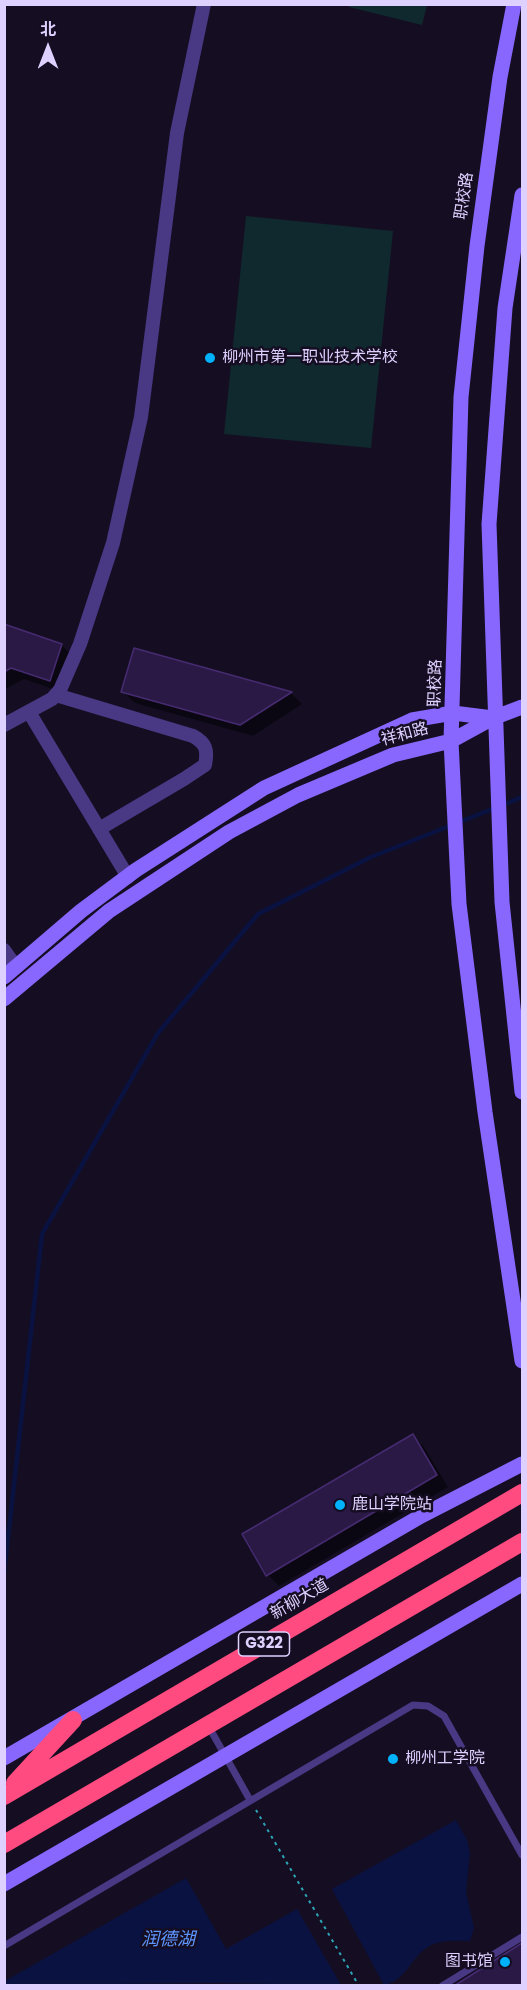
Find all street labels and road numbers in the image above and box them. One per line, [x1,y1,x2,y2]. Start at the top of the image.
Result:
street label: 职校路 [452,171,478,221]
street label: 职校路 [426,659,446,707]
street label: 祥和路 [379,720,431,750]
street label: 新柳大道 [267,1576,333,1624]
road number: G322 [238,1632,290,1656]

